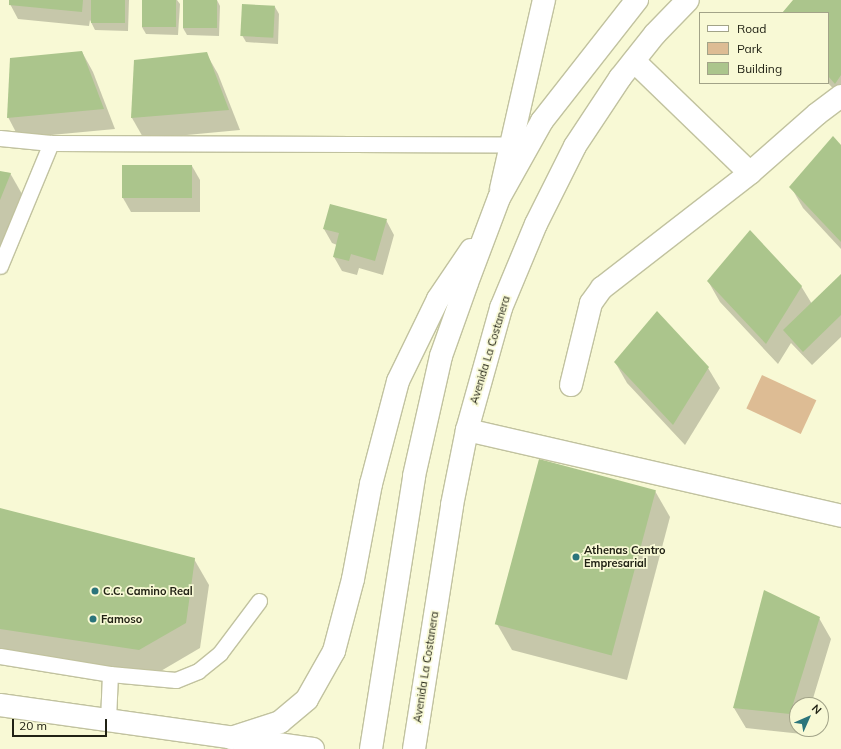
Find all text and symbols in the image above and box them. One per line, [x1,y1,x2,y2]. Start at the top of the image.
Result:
legend [699,12,829,84]
text: Road [737,21,766,36]
text: Park [737,41,762,56]
text: Building [737,61,782,76]
street label: Avenida La Costanera [467,294,513,406]
place label: Athenas Centro Empresarial [584,544,666,570]
marker: Athenas Centro Empresarial [571,552,581,562]
place label: C.C. Camino Real [103,584,193,598]
marker: C.C. Camino Real [90,586,100,596]
street label: Avenida La Costanera [411,610,441,724]
place label: Famoso [101,612,142,626]
marker: Famoso [88,614,98,624]
north arrow [789,697,829,737]
text: N [809,701,825,717]
scale bar [14,711,109,737]
text: 20 m [19,718,47,733]

